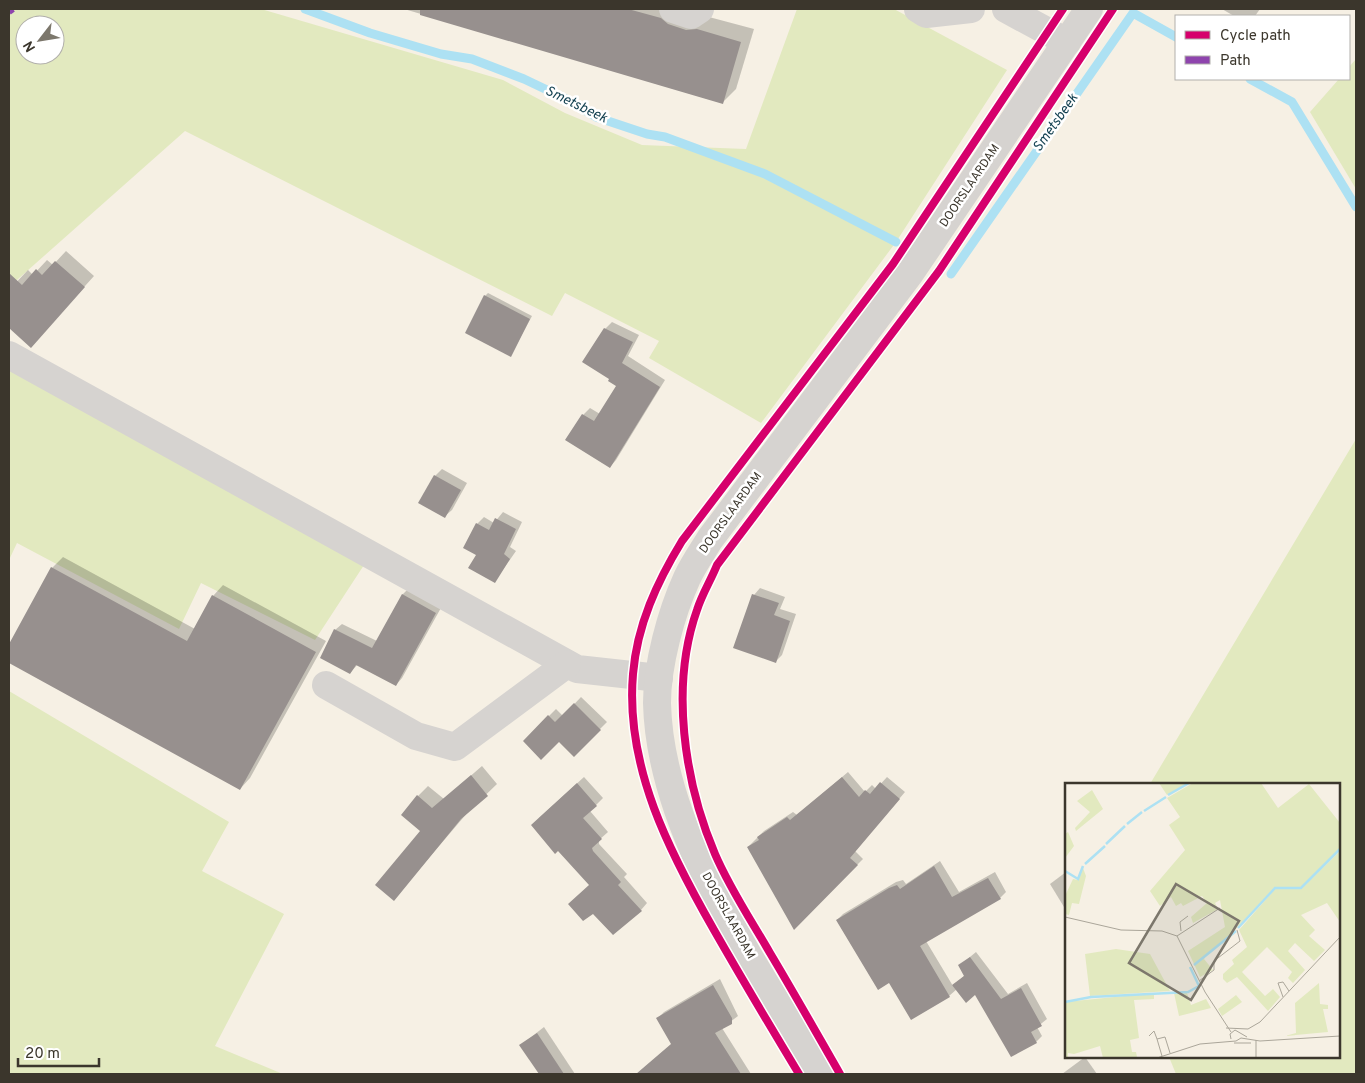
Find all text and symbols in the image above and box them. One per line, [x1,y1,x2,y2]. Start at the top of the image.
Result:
north arrow [15,15,65,65]
legend [1175,15,1350,80]
text: Cycle path [1220,27,1291,46]
text: N [20,37,40,55]
text: Path [1220,52,1251,71]
water label: Smetsbeek [542,83,611,128]
water label: Smetsbeek [1030,90,1083,155]
street label: DOORSLAARDAM [936,141,1004,231]
street label: DOORSLAARDAM [696,469,766,557]
inset map [1065,783,1340,1058]
street label: DOORSLAARDAM [698,870,758,962]
scale bar [18,1036,99,1068]
text: 20 m [25,1045,60,1064]

